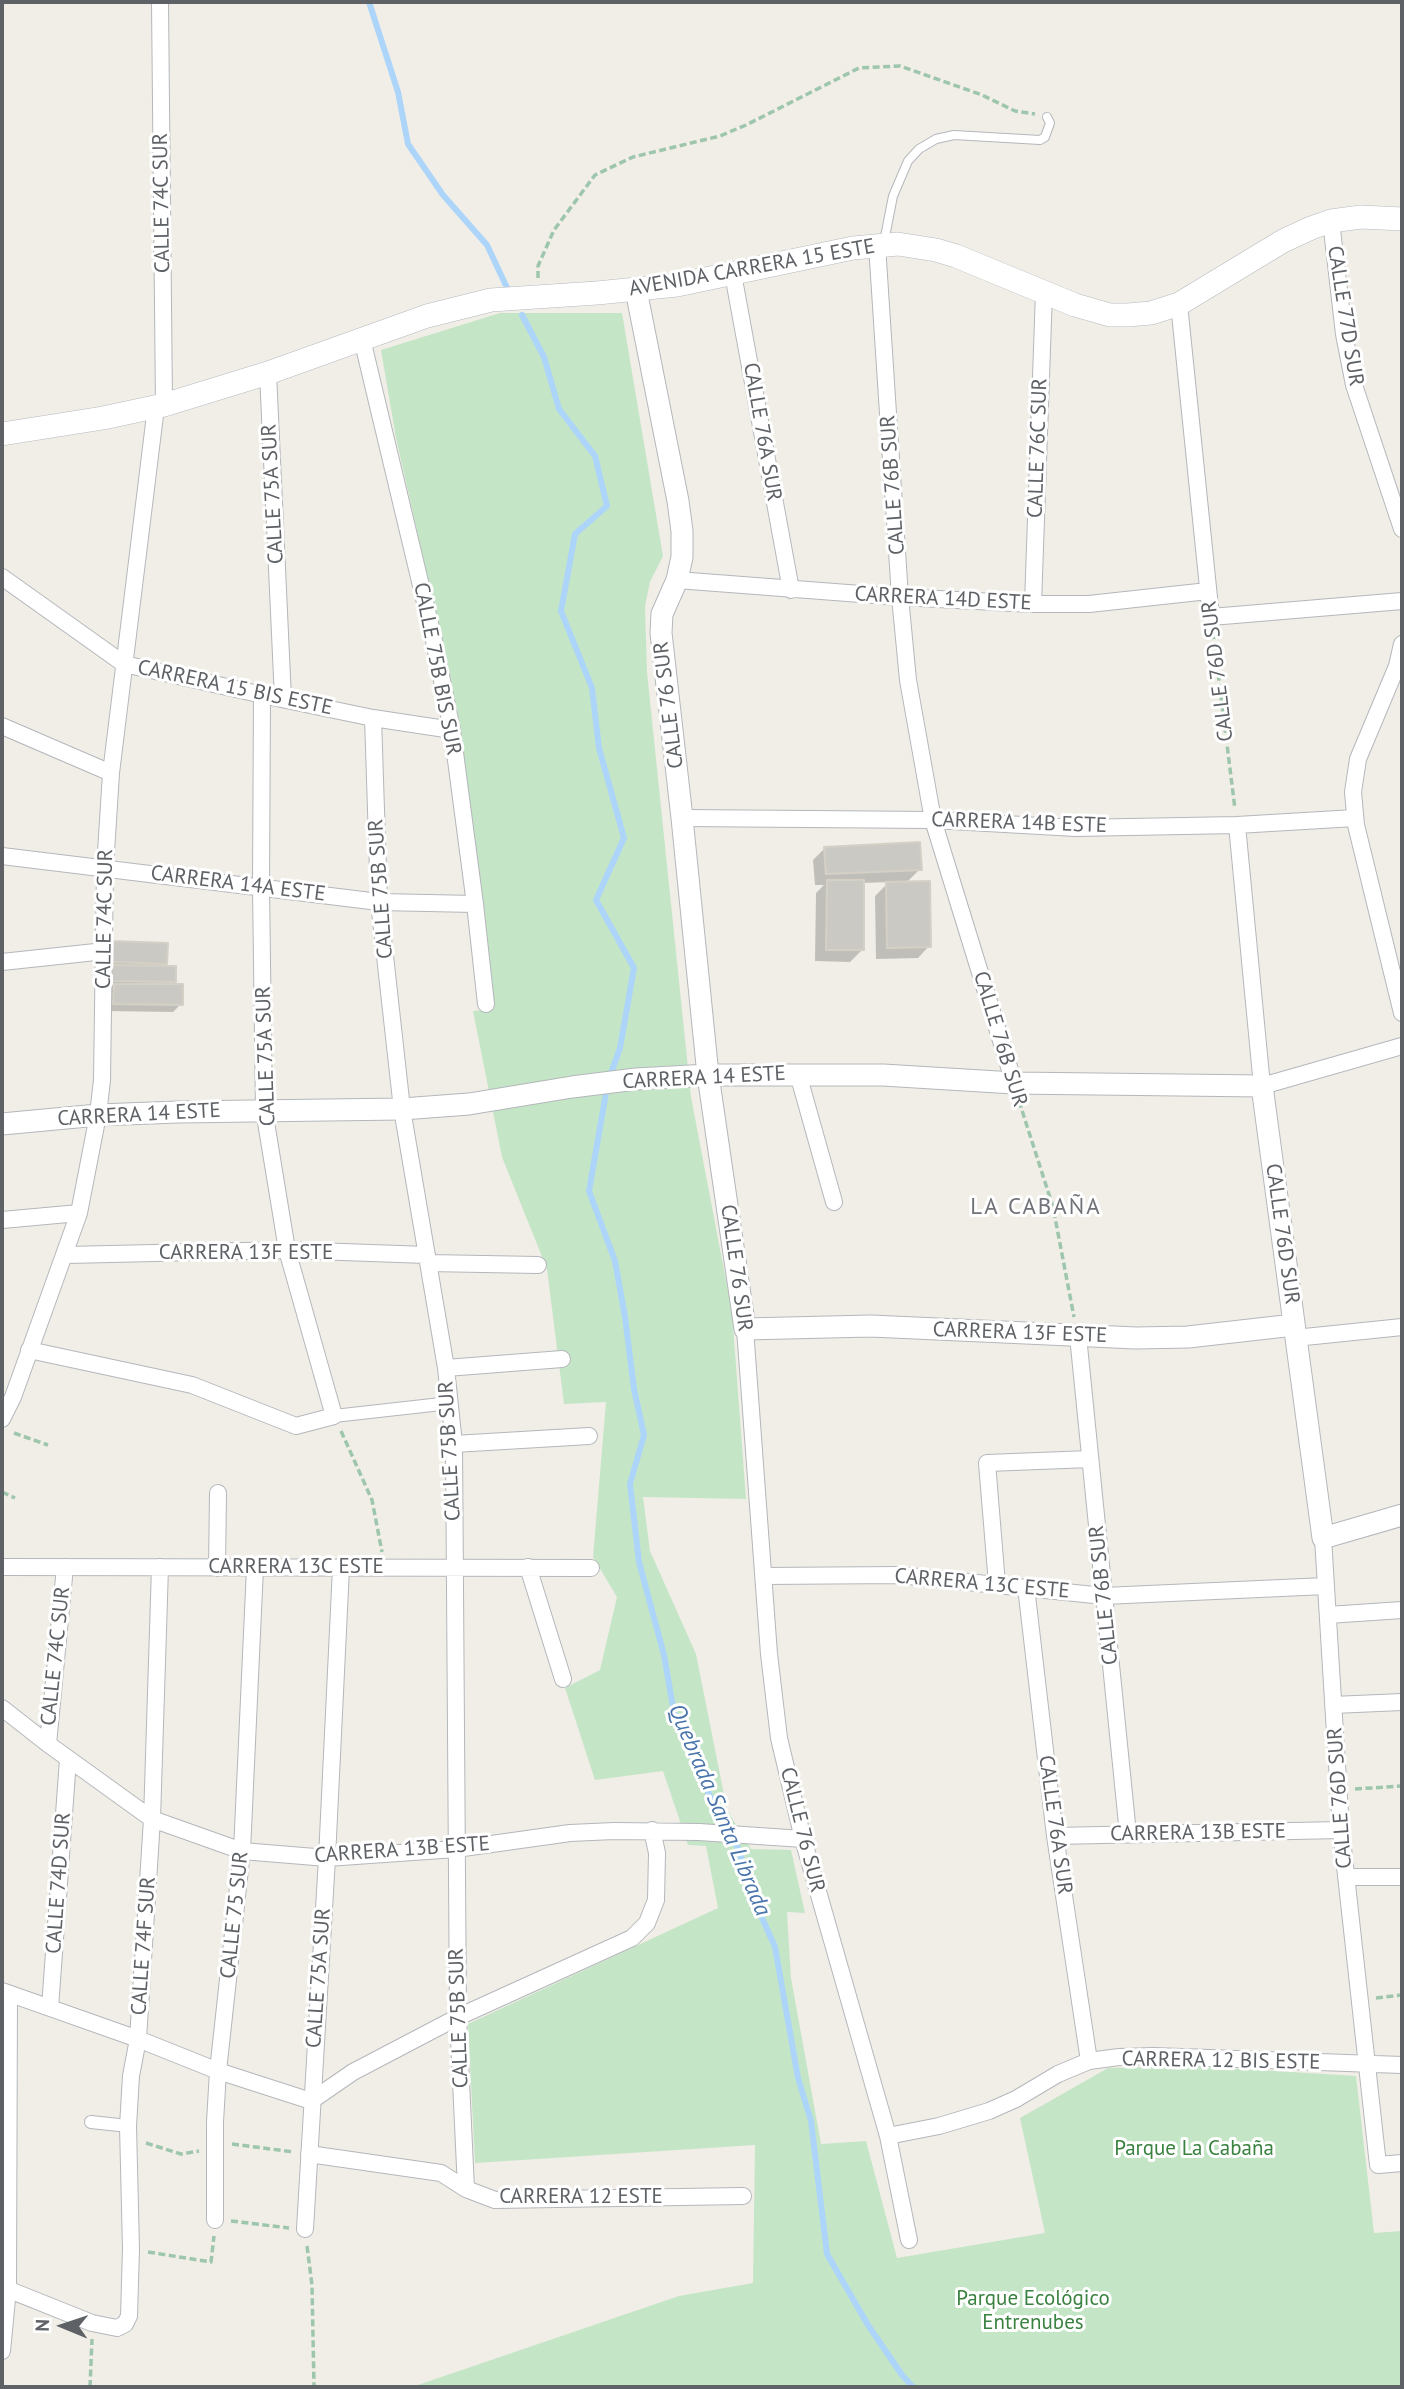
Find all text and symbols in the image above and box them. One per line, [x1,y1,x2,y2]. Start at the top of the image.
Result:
street label: CALLE 74C SUR [148,133,176,273]
street label: AVENIDA CARRERA 15 ESTE [627,234,877,302]
street label: CALLE 77D SUR [1321,244,1369,388]
street label: CALLE 76A SUR [737,361,787,503]
street label: CALLE 76C SUR [1023,378,1053,518]
street label: CALLE 76B SUR [876,414,910,556]
street label: CALLE 75A SUR [257,423,289,565]
street label: CALLE 75B BIS SUR [408,580,466,758]
street label: CARRERA 14D ESTE [854,582,1032,616]
street label: CALLE 76D SUR [1197,599,1239,743]
street label: CALLE 76 SUR [649,640,689,770]
street label: CARRERA 15 BIS ESTE [135,655,335,721]
street label: CARRERA 14B ESTE [931,807,1107,839]
street label: CALLE 75B SUR [364,818,398,960]
street label: CALLE 74C SUR [91,849,119,989]
street label: CARRERA 14A ESTE [149,861,327,907]
street label: CALLE 76B SUR [967,968,1033,1110]
street label: CALLE 75A SUR [251,985,281,1127]
street label: CARRERA 14 ESTE [622,1061,786,1095]
street label: CARRERA 14 ESTE [57,1098,221,1132]
street label: CALLE 76D SUR [1260,1162,1304,1306]
district label: LA CABAÑA [971,1193,1101,1221]
street label: CALLE 76 SUR [715,1203,757,1333]
street label: CARRERA 13F ESTE [159,1240,333,1266]
street label: CARRERA 13F ESTE [932,1317,1108,1349]
street label: CALLE 75B SUR [434,1380,466,1522]
street label: CALLE 76B SUR [1084,1524,1124,1666]
street label: CARRERA 13C ESTE [208,1554,384,1580]
street label: CARRERA 13C ESTE [893,1564,1071,1604]
street label: CALLE 74C SUR [36,1585,76,1727]
water label: Quebrada Santa Librada [662,1700,776,1920]
street label: CALLE 76D SUR [1322,1726,1358,1870]
street label: CALLE 76A SUR [1033,1754,1077,1896]
street label: CALLE 76 SUR [774,1765,830,1895]
street label: CALLE 74D SUR [41,1811,77,1955]
street label: CARRERA 13B ESTE [1110,1819,1286,1847]
street label: CARRERA 13B ESTE [313,1831,491,1869]
street label: CALLE 75 SUR [216,1850,254,1980]
street label: CALLE 74F SUR [127,1876,161,2016]
street label: CALLE 75A SUR [302,1907,336,2049]
street label: CALLE 75B SUR [444,1947,474,2089]
street label: CARRERA 12 BIS ESTE [1121,2047,1321,2075]
park label: Parque La Cabaña [1114,2136,1274,2162]
street label: CARRERA 12 ESTE [499,2184,663,2210]
park label: Parque Ecológico Entrenubes [956,2286,1110,2336]
north arrow [28,2291,98,2361]
text: N [30,2319,54,2332]

